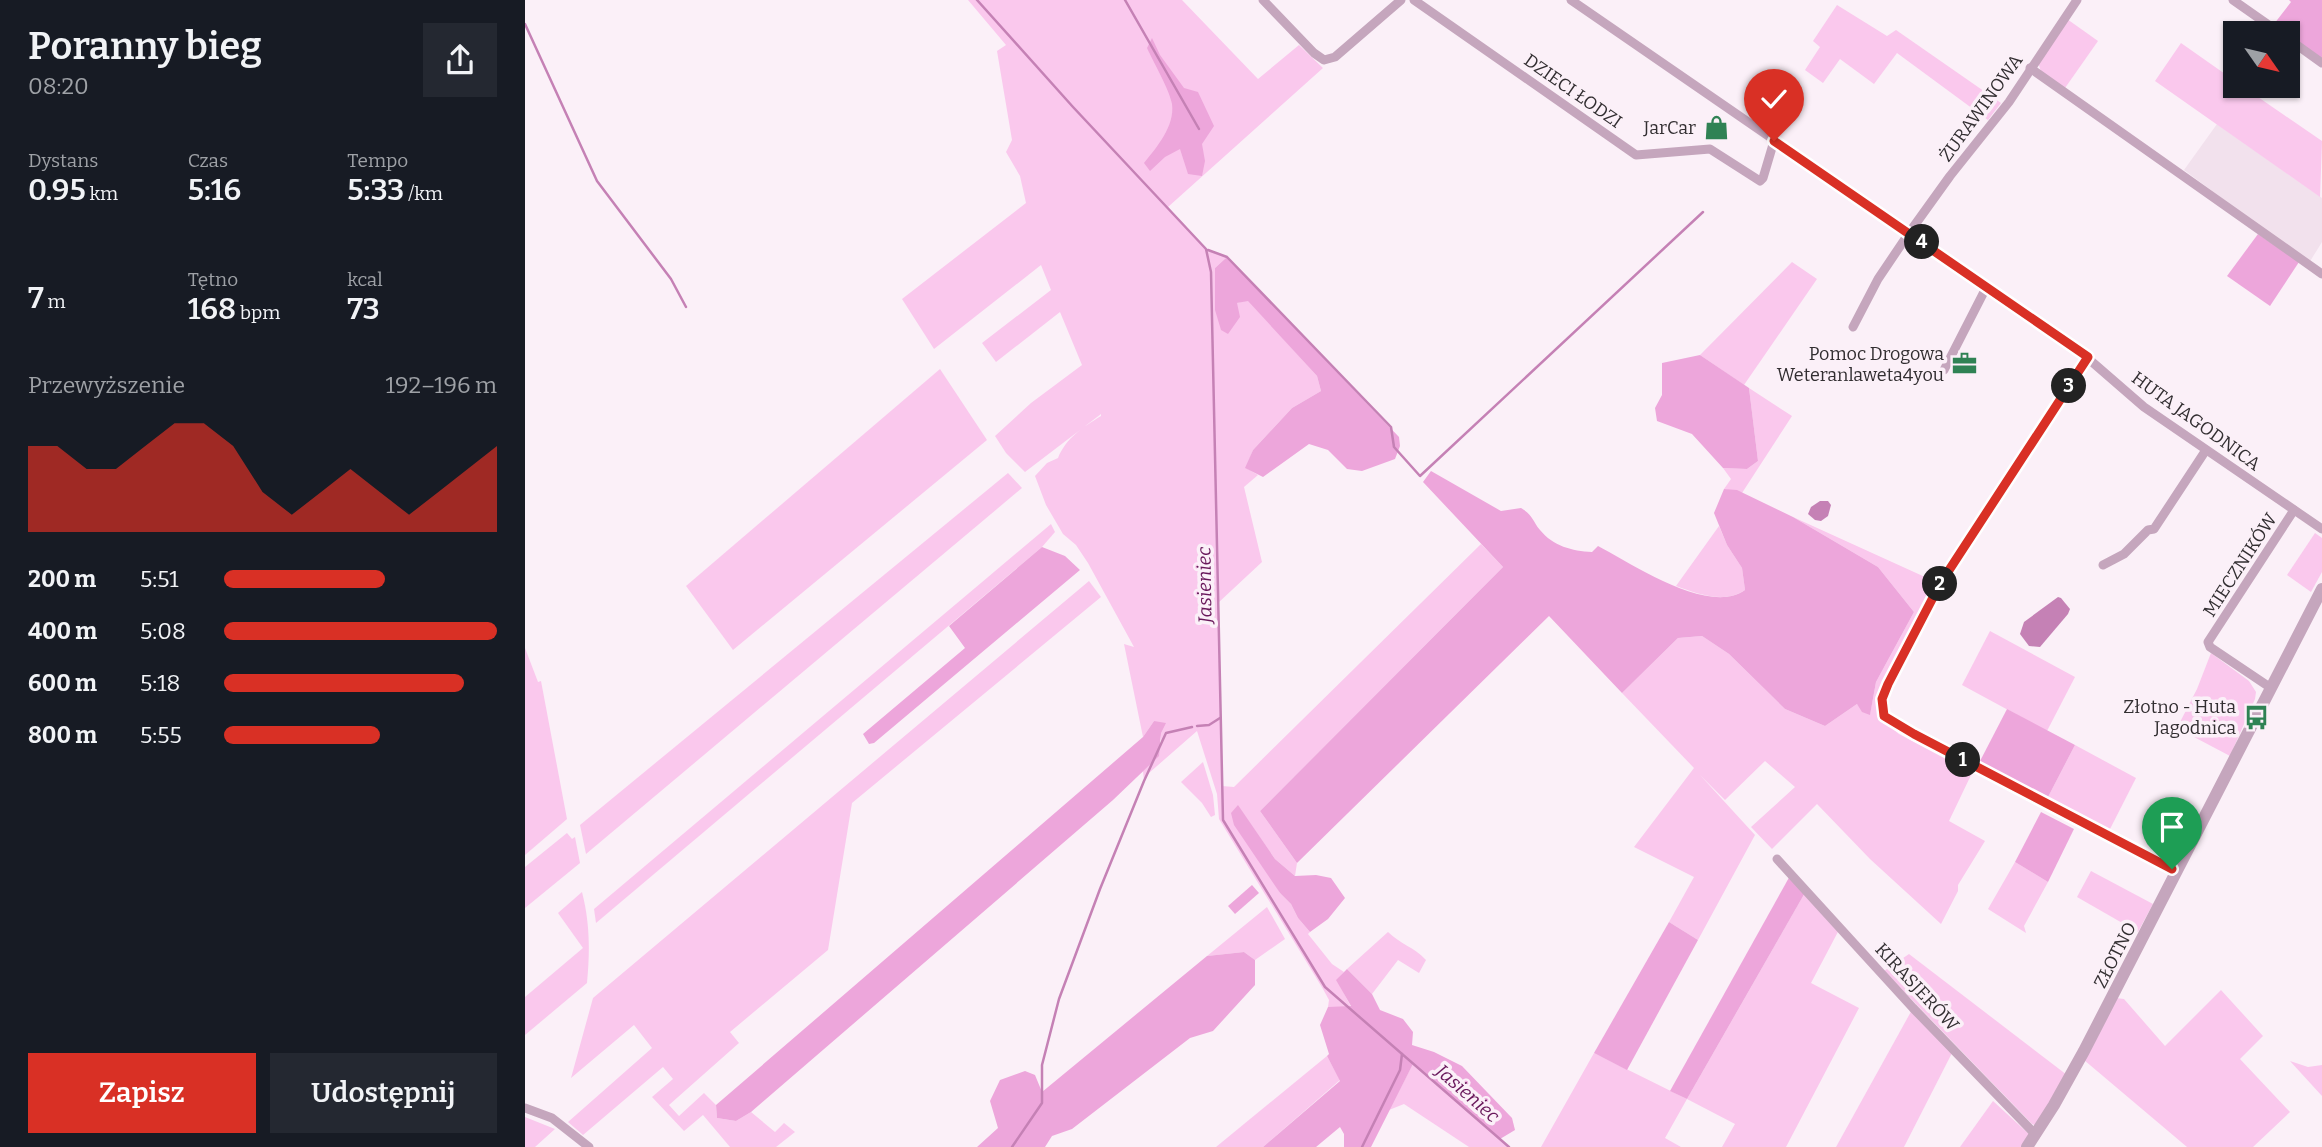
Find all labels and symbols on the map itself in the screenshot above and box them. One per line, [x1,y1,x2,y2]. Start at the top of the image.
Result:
north arrow [2223,21,2299,98]
street label: DZIECI ŁODZI [1520,49,1626,133]
street label: ŻURAWINOWA [1935,50,2028,166]
pin [1744,69,1804,141]
shop icon: JarCar [1702,114,1730,142]
place label: JarCar [1643,117,1696,139]
pin: 4 [1905,224,1939,260]
place label: Pomoc Drogowa Weteranlaweta4you [1777,343,1944,386]
office icon: Pomoc Drogowa Weteranlaweta4you [1950,350,1978,378]
street label: HUTA JAGODNICA [2127,367,2265,475]
pin: 3 [2051,368,2087,404]
street label: MIECZNIKÓW [2198,508,2282,621]
water label: Jasieniec [1192,546,1217,626]
pin: 2 [1923,566,1957,602]
place label: Złotno - Huta Jagodnica [2123,696,2236,739]
bus stop icon: Złotno - Huta Jagodnica [2242,703,2270,731]
pin: 1 [1945,742,1981,778]
pin [2142,797,2202,869]
street label: ZŁOTNO [2089,918,2141,992]
street label: KIRASJERÓW [1871,938,1965,1036]
water label: Jasieniec [1430,1058,1504,1127]

